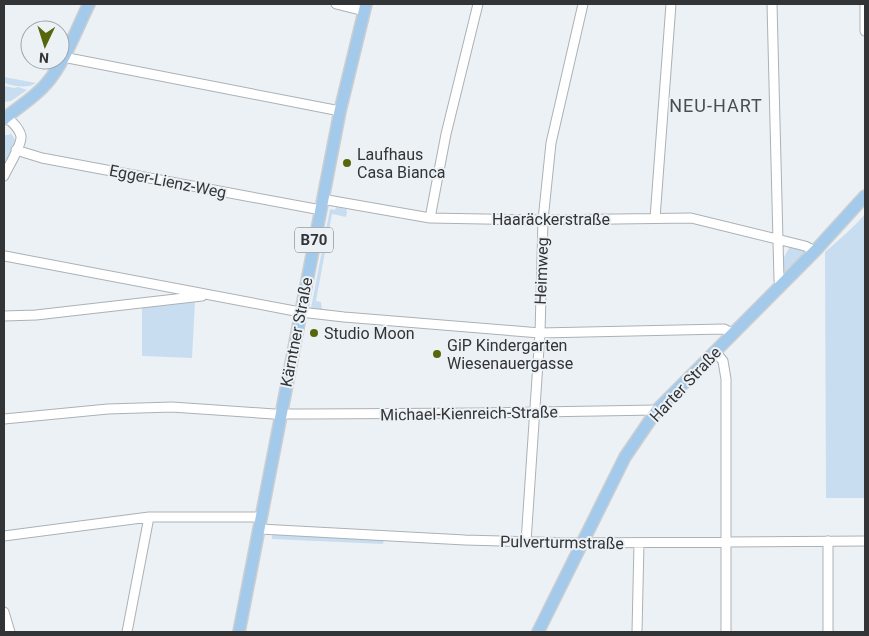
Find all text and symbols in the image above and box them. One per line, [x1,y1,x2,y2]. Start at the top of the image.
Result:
north arrow [20,20,70,70]
text: N [39,50,50,66]
district label: NEU-HART [669,95,763,116]
place label: Laufhaus Casa Bianca [357,145,446,182]
marker: Laufhaus Casa Bianca [341,157,353,169]
street label: Egger-Lienz-Weg [108,161,228,202]
street label: Haaräckerstraße [492,210,610,229]
road number: B70 [295,228,333,252]
street label: Heimweg [531,237,552,305]
street label: Kärntner Straße [277,276,316,389]
place label: Studio Moon [324,324,415,343]
marker: Studio Moon [308,327,320,339]
place label: GiP Kindergarten Wiesenauergasse [447,336,573,373]
street label: Harter Straße [646,343,725,426]
marker: GiP Kindergarten Wiesenauergasse [431,348,443,360]
street label: Michael-Kienreich-Straße [380,402,558,425]
street label: Pulverturmstraße [500,532,624,553]

